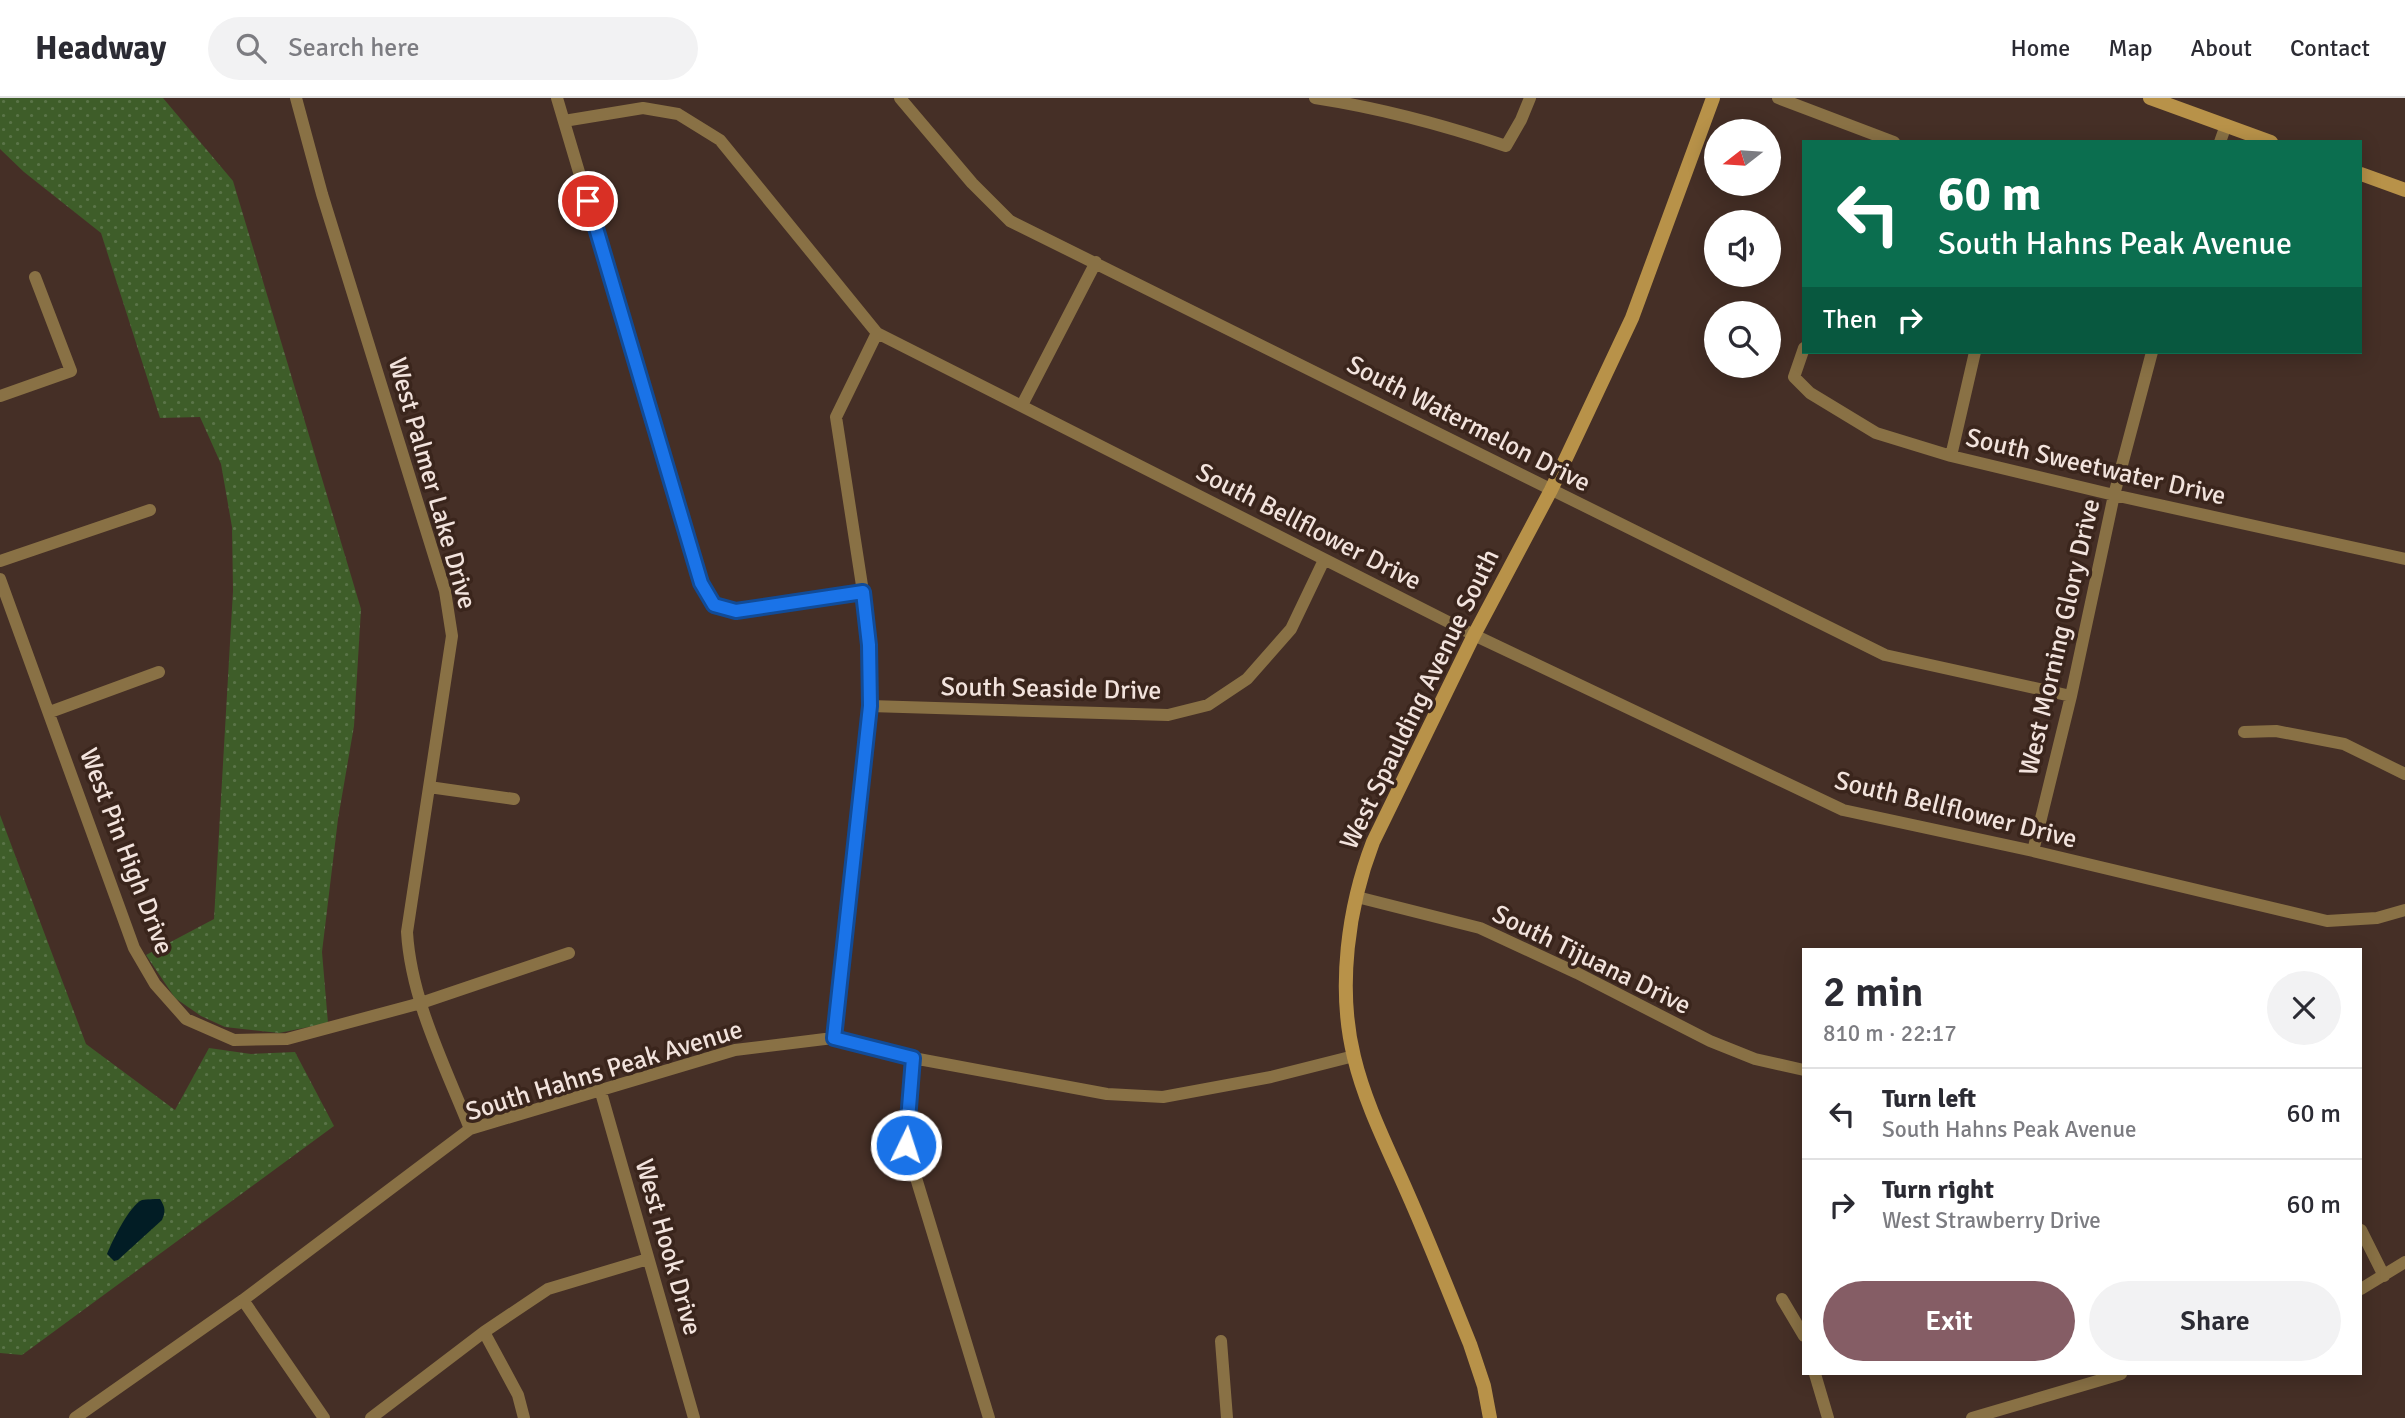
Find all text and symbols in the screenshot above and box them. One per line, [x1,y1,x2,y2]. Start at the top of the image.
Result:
search box [208,17,698,80]
text: Headway [35,28,166,69]
icon: search [232,29,270,67]
text: Search here [288,32,419,64]
text: Home [2010,33,2070,63]
text: Map [2108,33,2153,63]
text: About [2191,33,2252,63]
text: Contact [2290,33,2370,63]
north arrow [1704,119,1782,196]
map controls [1704,119,1781,378]
text: 60 m [1938,164,2041,224]
icon: left [1823,168,1914,259]
pin [558,171,618,231]
icon: arrive [569,182,607,220]
button: sound [1704,210,1781,287]
text: South Hahns Peak Avenue [1938,224,2292,263]
button: search [1704,301,1781,378]
icon: right [1891,301,1929,339]
text: Then [1823,304,1877,336]
street label: South Watermelon Drive [1341,348,1596,499]
street label: West Palmer Lake Drive [381,354,483,613]
street label: South Sweetwater Drive [1963,422,2229,512]
street label: South Bellflower Drive [1190,456,1427,598]
street label: West Morning Glory Drive [2013,496,2107,779]
street label: West Spaulding Avenue South [1333,544,1507,855]
street label: South Seaside Drive [940,671,1162,707]
street label: West Pin High Drive [72,744,180,959]
street label: South Bellflower Drive [1831,764,2080,856]
street label: South Tijuana Drive [1487,898,1696,1022]
text: 2 min [1823,967,1924,1018]
button: close [2267,971,2341,1045]
street label: South Hahns Peak Avenue [462,1014,747,1128]
text: 810 m · 22:17 [1823,1019,1957,1048]
text: Turn left [1882,1083,1976,1115]
icon: left [1823,1095,1861,1133]
text: 60 m [2286,1098,2341,1130]
position arrow [869,1108,943,1182]
text: South Hahns Peak Avenue [1882,1115,2136,1144]
street label: West Hook Drive [628,1155,708,1339]
text: Turn right [1882,1174,1994,1206]
icon: right [1823,1186,1861,1224]
text: 60 m [2286,1189,2341,1221]
text: West Strawberry Drive [1882,1206,2101,1235]
button: Exit [1823,1281,2075,1361]
button: Share [2089,1281,2341,1361]

